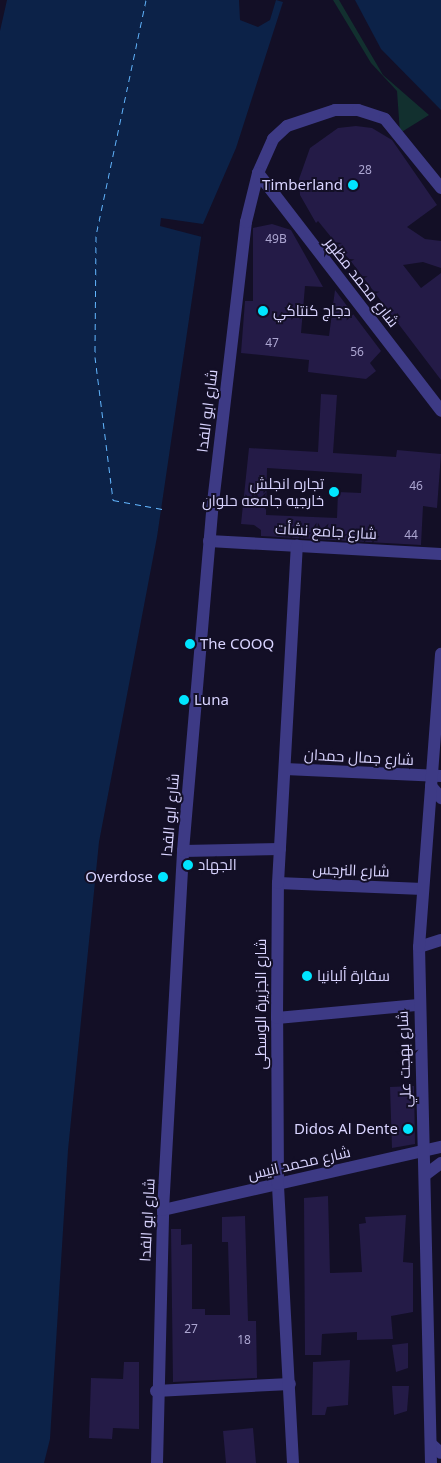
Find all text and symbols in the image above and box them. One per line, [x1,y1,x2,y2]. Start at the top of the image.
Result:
house number: 28 [358,163,372,177]
place label: Timberland [262,176,343,194]
marker: Timberland [347,179,359,191]
house number: 49B [265,232,287,246]
street label: شارع محمد مظهر [321,234,403,330]
place label: دجاج كنتاكي [273,302,351,320]
marker: دجاج كنتاكي [257,305,269,317]
house number: 47 [265,336,279,350]
house number: 56 [350,345,364,359]
street label: شارع ابو الفدا [193,369,221,453]
place label: تجاره انجلش خارجيه جامعه حلوان [202,474,324,509]
house number: 46 [409,479,423,493]
marker: تجاره انجلش خارجيه جامعه حلوان [328,486,340,498]
street label: شارع جامع نشأت [275,519,377,543]
house number: 44 [404,528,418,542]
place label: The COOQ [200,635,274,653]
marker: The COOQ [184,638,196,650]
place label: Luna [194,691,229,709]
marker: Luna [178,694,190,706]
street label: شارع جمال حمدان [303,745,415,769]
street label: شارع ابو الفدا [157,773,183,857]
place label: الجهاد [198,856,237,874]
marker: الجهاد [182,859,194,871]
street label: شارع النرجس [312,860,390,880]
place label: Overdose [85,868,153,886]
marker: Overdose [157,871,169,883]
street label: شارع الجزيرة الوسطى [252,939,270,1069]
place label: سفارة ألبانيا [317,967,390,985]
marker: سفارة ألبانيا [301,970,313,982]
street label: شارع بهجت علي [393,1010,415,1108]
place label: Didos Al Dente [294,1120,398,1138]
marker: Didos Al Dente [402,1123,414,1135]
street label: شارع محمد انيس [246,1142,352,1184]
street label: شارع ابو الفدا [136,1178,158,1262]
house number: 27 [184,1322,198,1336]
house number: 18 [237,1333,251,1347]

